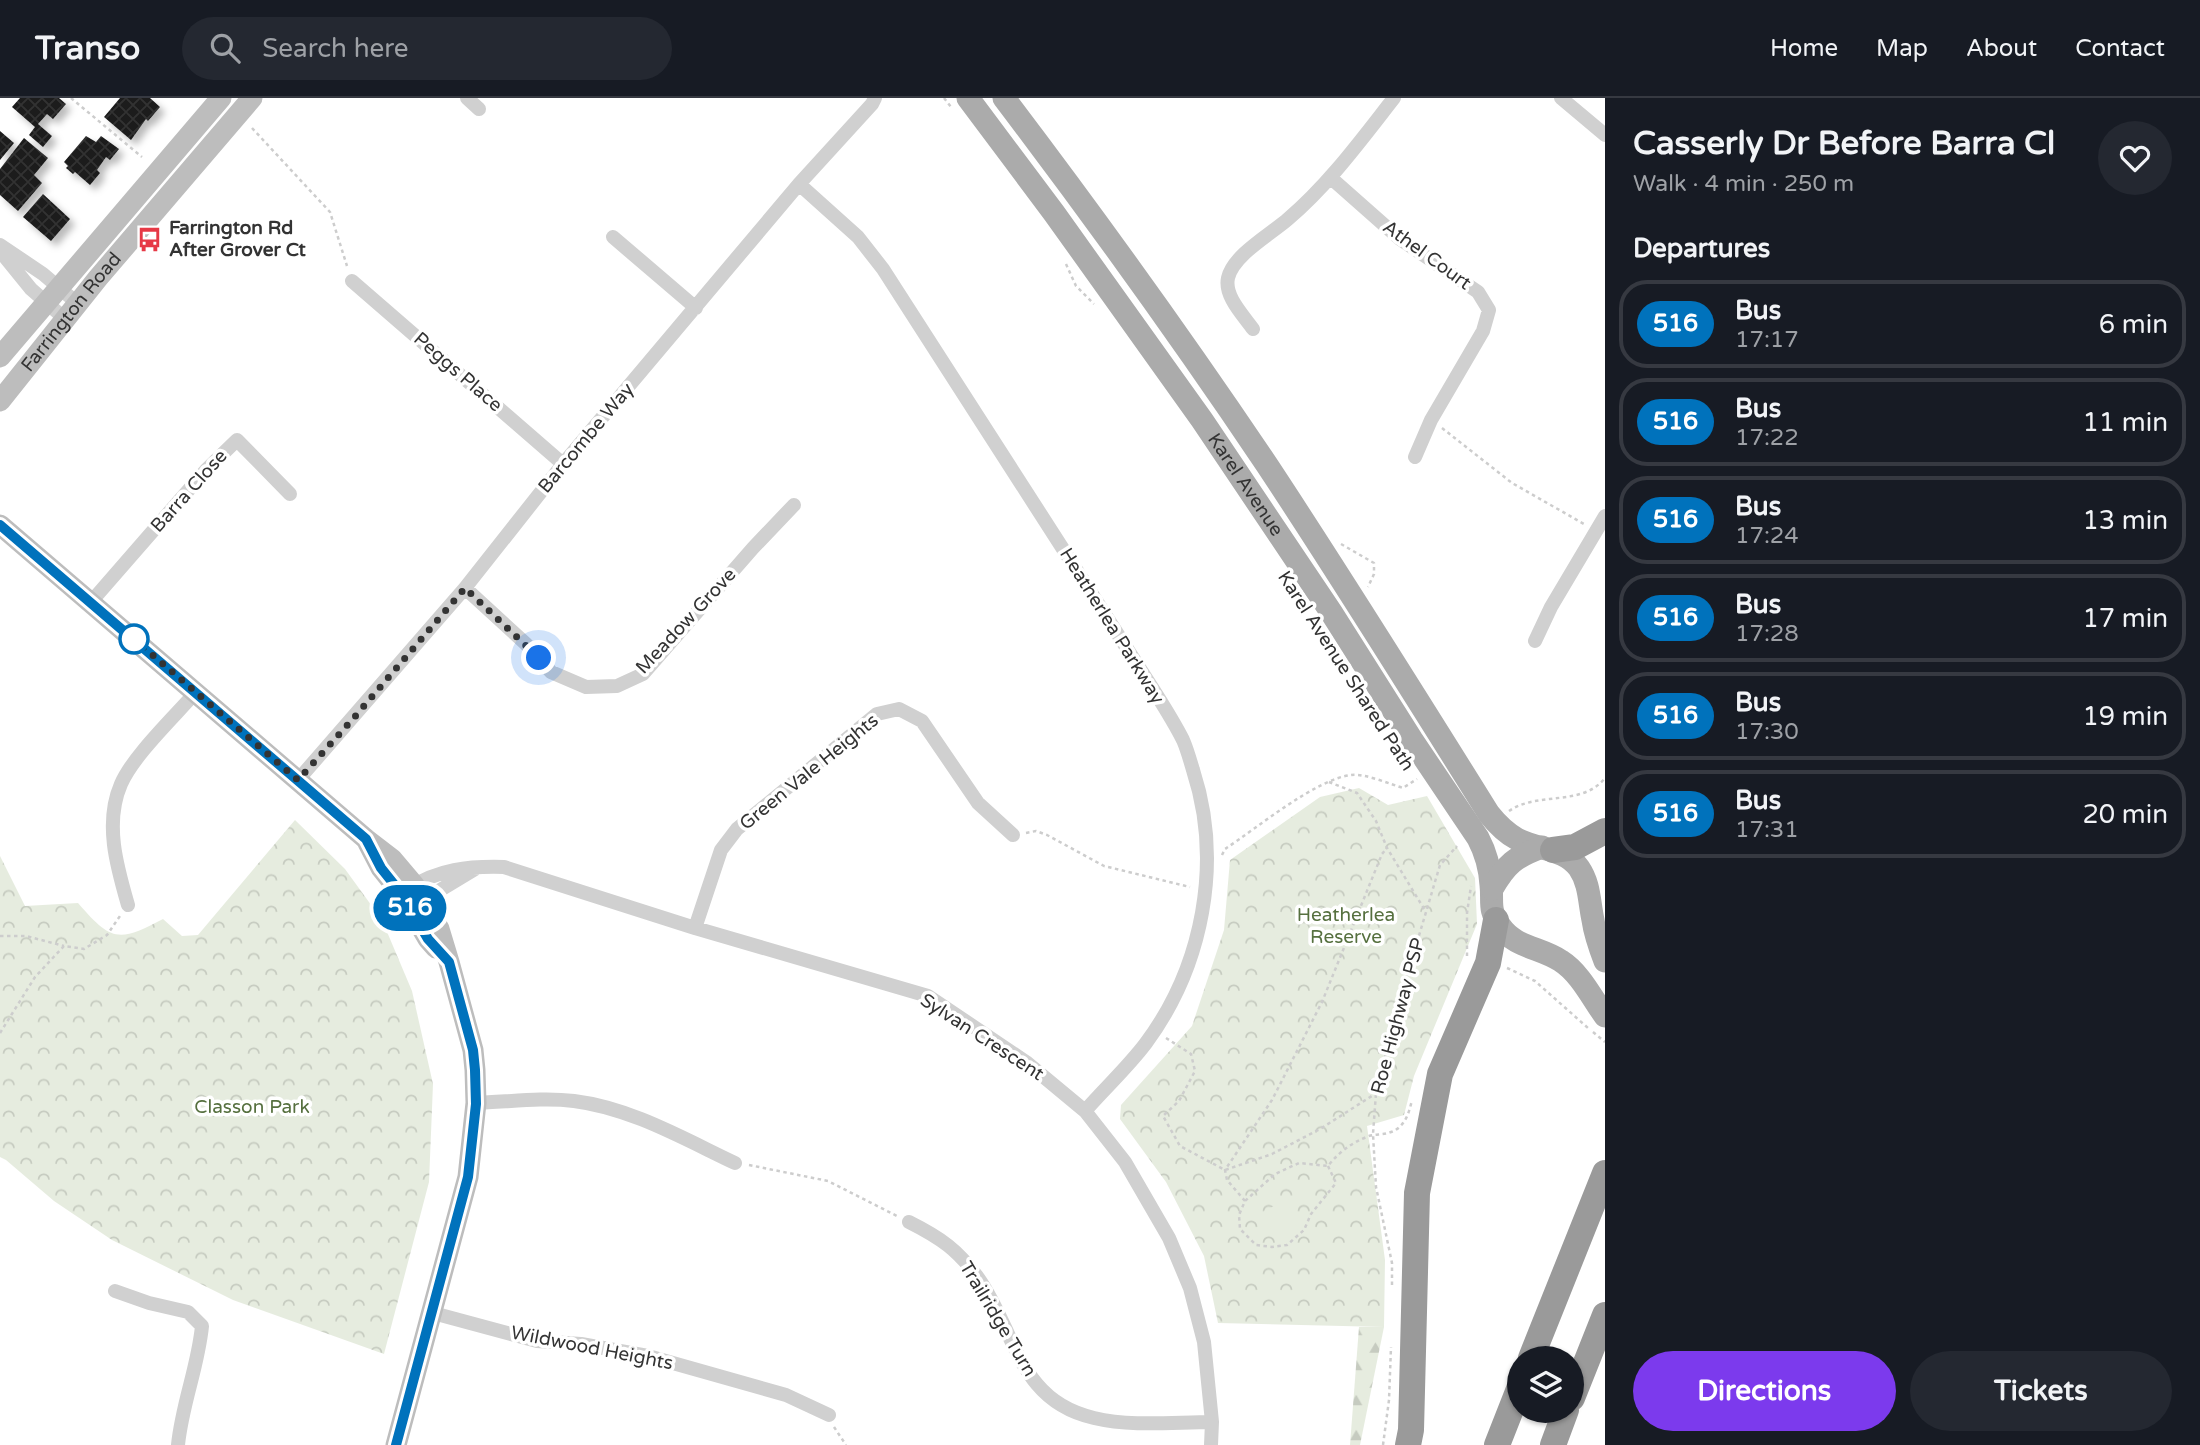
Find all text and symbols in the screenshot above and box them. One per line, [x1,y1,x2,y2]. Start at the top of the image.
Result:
search box [182,17,672,80]
text: Transo [35,29,140,68]
icon: search [206,29,244,67]
text: Search here [262,33,409,64]
text: Home [1770,34,1838,63]
text: Map [1876,34,1928,63]
text: About [1966,34,2037,63]
text: Contact [2075,34,2165,63]
button: heart [2098,121,2172,195]
text: Casserly Dr Before Barra Cl [1633,124,2055,163]
text: Walk · 4 min · 250 m [1633,170,1854,198]
street label: Athel Court [1379,216,1475,294]
place label: Farrington Rd After Grover Ct [169,217,306,261]
bus stop icon: Farrington Rd After Grover Ct [135,225,163,253]
text: Departures [1633,233,1770,264]
street label: Farrington Road [17,248,126,376]
text: Bus [1735,295,1781,326]
text: 516 [1653,309,1698,338]
text: 6 min [2099,309,2168,340]
text: 17:17 [1735,326,1799,354]
street label: Peggs Place [409,328,507,416]
street label: Barcombe Way [534,379,638,497]
text: Bus [1735,393,1781,424]
text: 516 [1653,407,1698,436]
text: 11 min [2082,407,2168,438]
text: 17:22 [1735,424,1799,452]
street label: Karel Avenue [1203,429,1288,540]
street label: Barra Close [146,445,232,537]
text: Bus [1735,491,1781,522]
text: 516 [1653,505,1698,534]
text: 13 min [2082,505,2168,536]
text: 17:24 [1735,522,1799,550]
street label: Heatherlea Parkway [1055,544,1169,708]
street label: Meadow Grove [631,564,741,678]
street label: Karel Avenue Shared Path [1273,567,1419,775]
text: Bus [1735,589,1781,620]
text: 516 [1653,603,1698,632]
text: 17 min [2082,603,2168,634]
text: 17:28 [1735,620,1799,648]
unlabelled marker [119,624,149,654]
your location [521,640,556,675]
text: Bus [1735,687,1781,718]
text: 516 [1653,701,1698,730]
text: 19 min [2082,701,2168,732]
street label: Green Vale Heights [735,709,883,835]
text: 17:30 [1735,718,1799,746]
text: Bus [1735,785,1781,816]
text: 516 [1653,799,1698,828]
text: 20 min [2082,799,2168,830]
text: 17:31 [1735,816,1799,844]
line badge: 516 [370,885,450,931]
text: 516 [387,893,433,922]
park label: Heatherlea Reserve [1297,904,1395,948]
street label: Roe Highway PSP [1367,935,1430,1097]
street label: Sylvan Crescent [916,989,1048,1085]
park label: Classon Park [194,1096,310,1118]
street label: Trailridge Turn [955,1257,1041,1381]
street label: Wildwood Heights [509,1321,675,1375]
map controls [1507,1346,1584,1423]
button: layers [1507,1346,1584,1423]
button: Directions [1633,1351,1896,1431]
button: Tickets [1910,1351,2172,1431]

